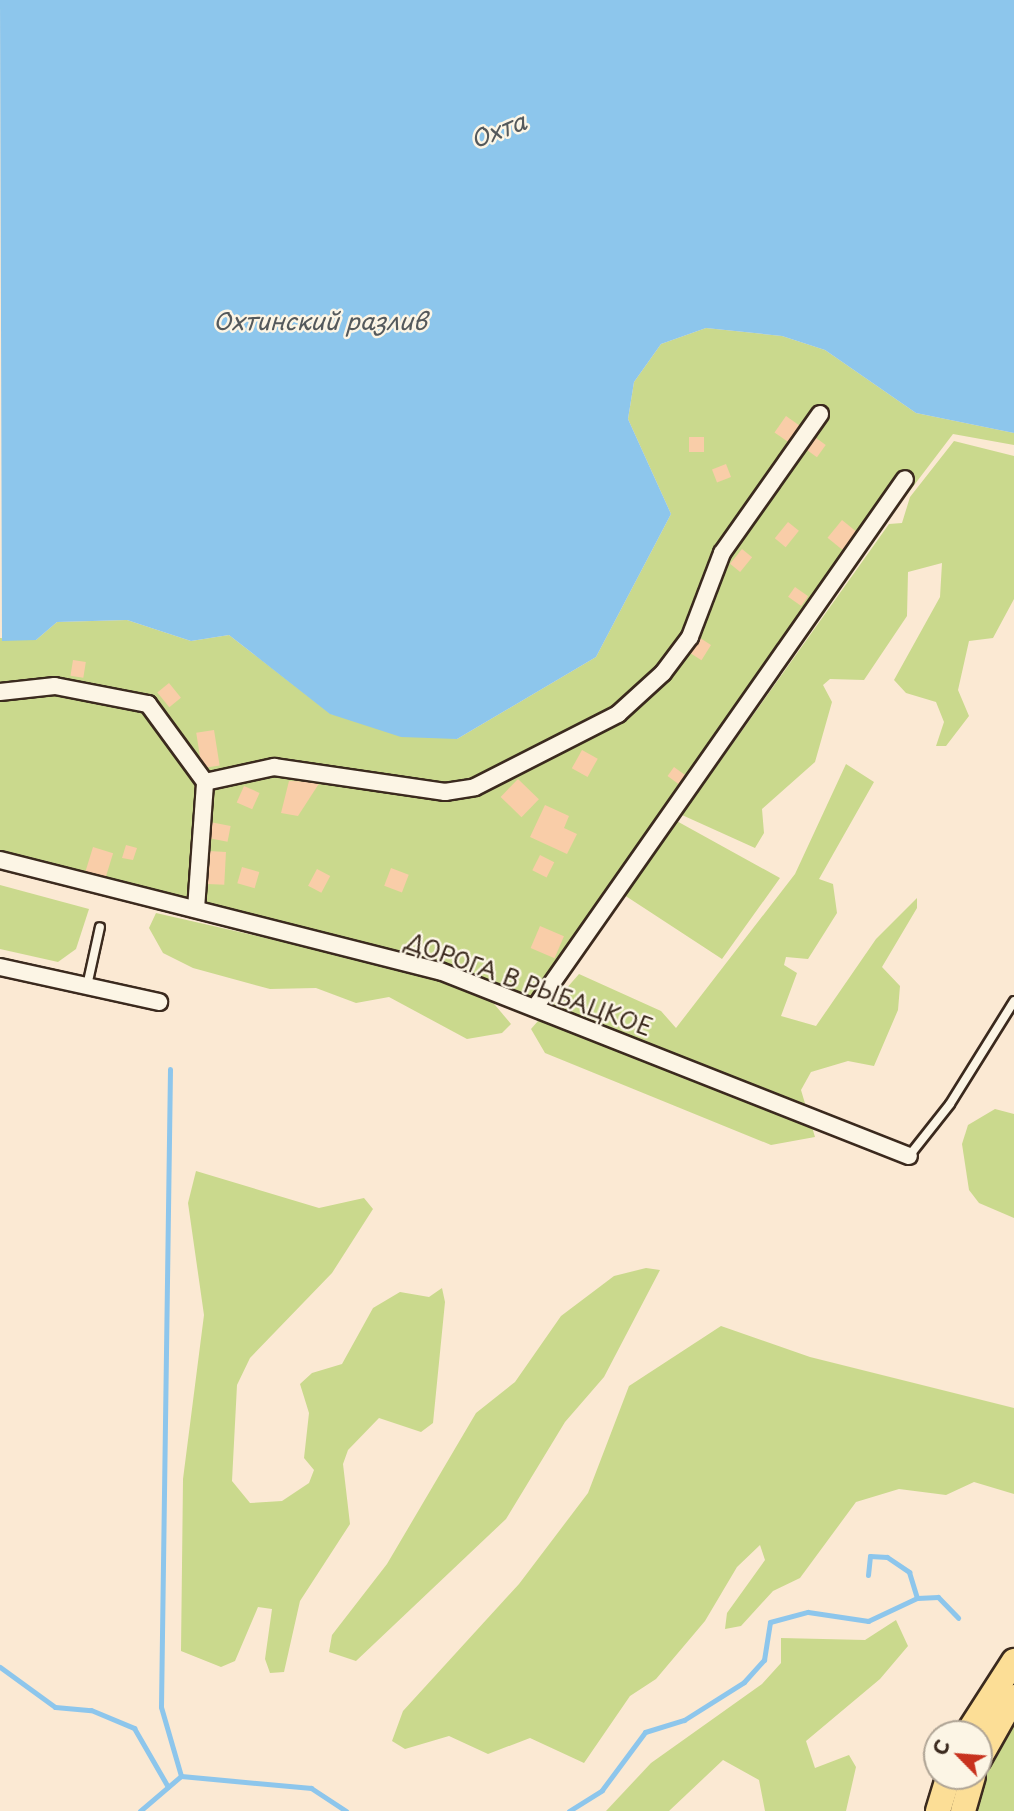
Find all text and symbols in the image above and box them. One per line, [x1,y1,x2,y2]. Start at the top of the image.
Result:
water label: Охта [466,106,530,154]
water label: Охтинский разлив [212,307,428,335]
street label: ДОРОГА В РЫБАЦКОЕ [402,927,656,1041]
north arrow [923,1720,993,1790]
text: С [925,1735,956,1759]

